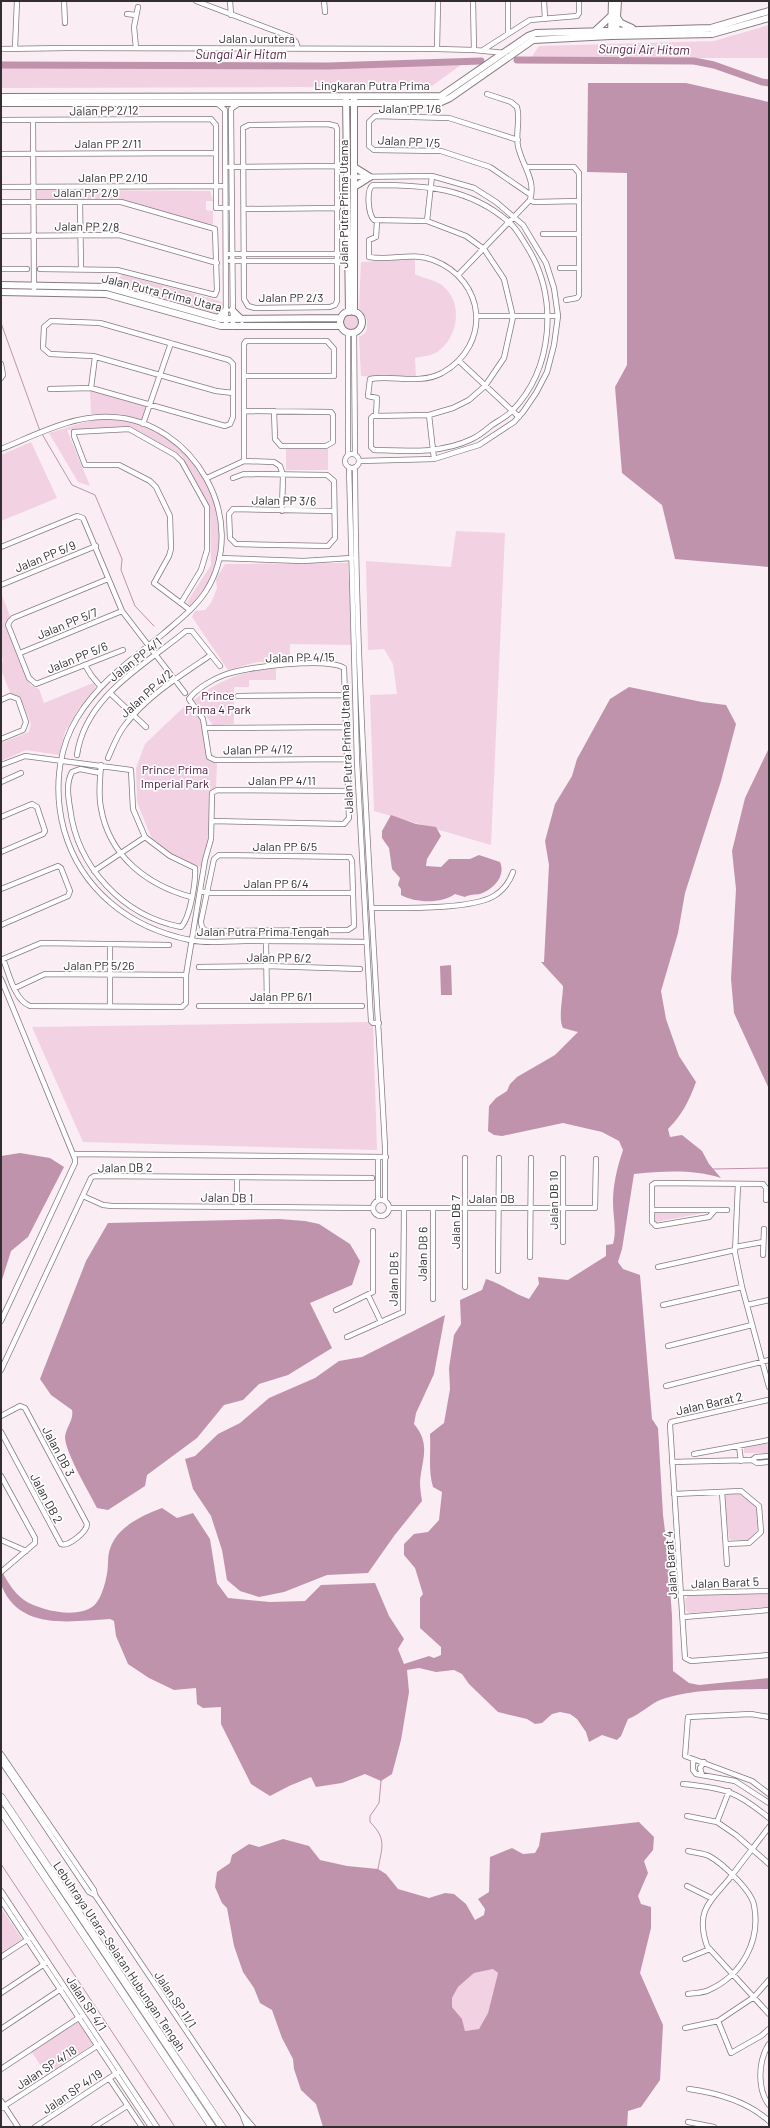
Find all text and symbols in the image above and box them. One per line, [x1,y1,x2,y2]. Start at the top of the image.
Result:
street label: Jalan Jurutera [219,31,295,45]
water label: Sungai Air Hitam [598,40,690,58]
water label: Sungai Air Hitam [195,46,287,62]
street label: Lingkaran Putra Prima [314,78,430,92]
street label: Jalan PP 1/6 [379,101,441,115]
street label: Jalan PP 2/12 [69,102,139,118]
street label: Jalan PP 1/5 [377,132,441,150]
street label: Jalan PP 2/11 [74,136,142,150]
street label: Jalan Putra Prima Utama [336,140,350,268]
street label: Jalan PP 2/10 [78,170,148,184]
street label: Jalan PP 2/9 [54,185,118,199]
street label: Jalan PP 2/8 [54,218,120,234]
street label: Jalan Putra Prima Utara [100,270,224,314]
street label: Jalan PP 2/3 [259,290,323,304]
street label: Jalan PP 3/6 [252,492,316,508]
street label: Jalan PP 5/9 [12,537,78,575]
street label: Jalan PP 5/7 [35,604,100,641]
street label: Jalan PP 4/1 [106,634,164,684]
street label: Jalan PP 5/6 [44,638,110,676]
street label: Jalan PP 4/15 [265,649,335,665]
street label: Jalan PP 4/2 [117,666,175,720]
street label: Jalan Putra Prima Utama [337,684,355,814]
park label: Prince Prima 4 Park [185,688,251,716]
street label: Jalan PP 4/12 [223,741,293,757]
park label: Prince Prima Imperial Park [141,762,209,790]
street label: Jalan PP 4/11 [248,773,316,787]
street label: Jalan PP 6/5 [253,839,317,853]
street label: Jalan PP 6/4 [243,876,309,890]
street label: Jalan Putra Prima Tengah [197,924,329,938]
street label: Jalan PP 6/2 [246,949,312,965]
street label: Jalan PP 5/26 [63,958,135,972]
street label: Jalan PP 6/1 [250,989,312,1003]
street label: Jalan DB 2 [98,1160,152,1174]
street label: Jalan DB 10 [546,1170,560,1230]
street label: Jalan DB 1 [201,1190,253,1204]
street label: Jalan DB [469,1191,515,1205]
street label: Jalan DB 7 [448,1195,462,1249]
street label: Jalan DB 6 [415,1227,429,1281]
street label: Jalan DB 5 [386,1252,400,1306]
street label: Jalan Barat 2 [674,1389,744,1417]
street label: Jalan DB 3 [40,1424,78,1478]
street label: Jalan DB 2 [28,1471,66,1525]
street label: Jalan Barat 4 [661,1530,679,1600]
street label: Jalan Barat 5 [691,1574,759,1590]
street label: Lebuhraya Utara–Selatan Hubungan Tengah [51,1858,189,2054]
street label: Jalan SP 11/1 [152,1968,200,2030]
street label: Jalan SP 4/1 [64,1973,110,2033]
street label: Jalan SP 4/18 [13,2042,79,2092]
street label: Jalan SP 4/19 [39,2066,105,2116]

